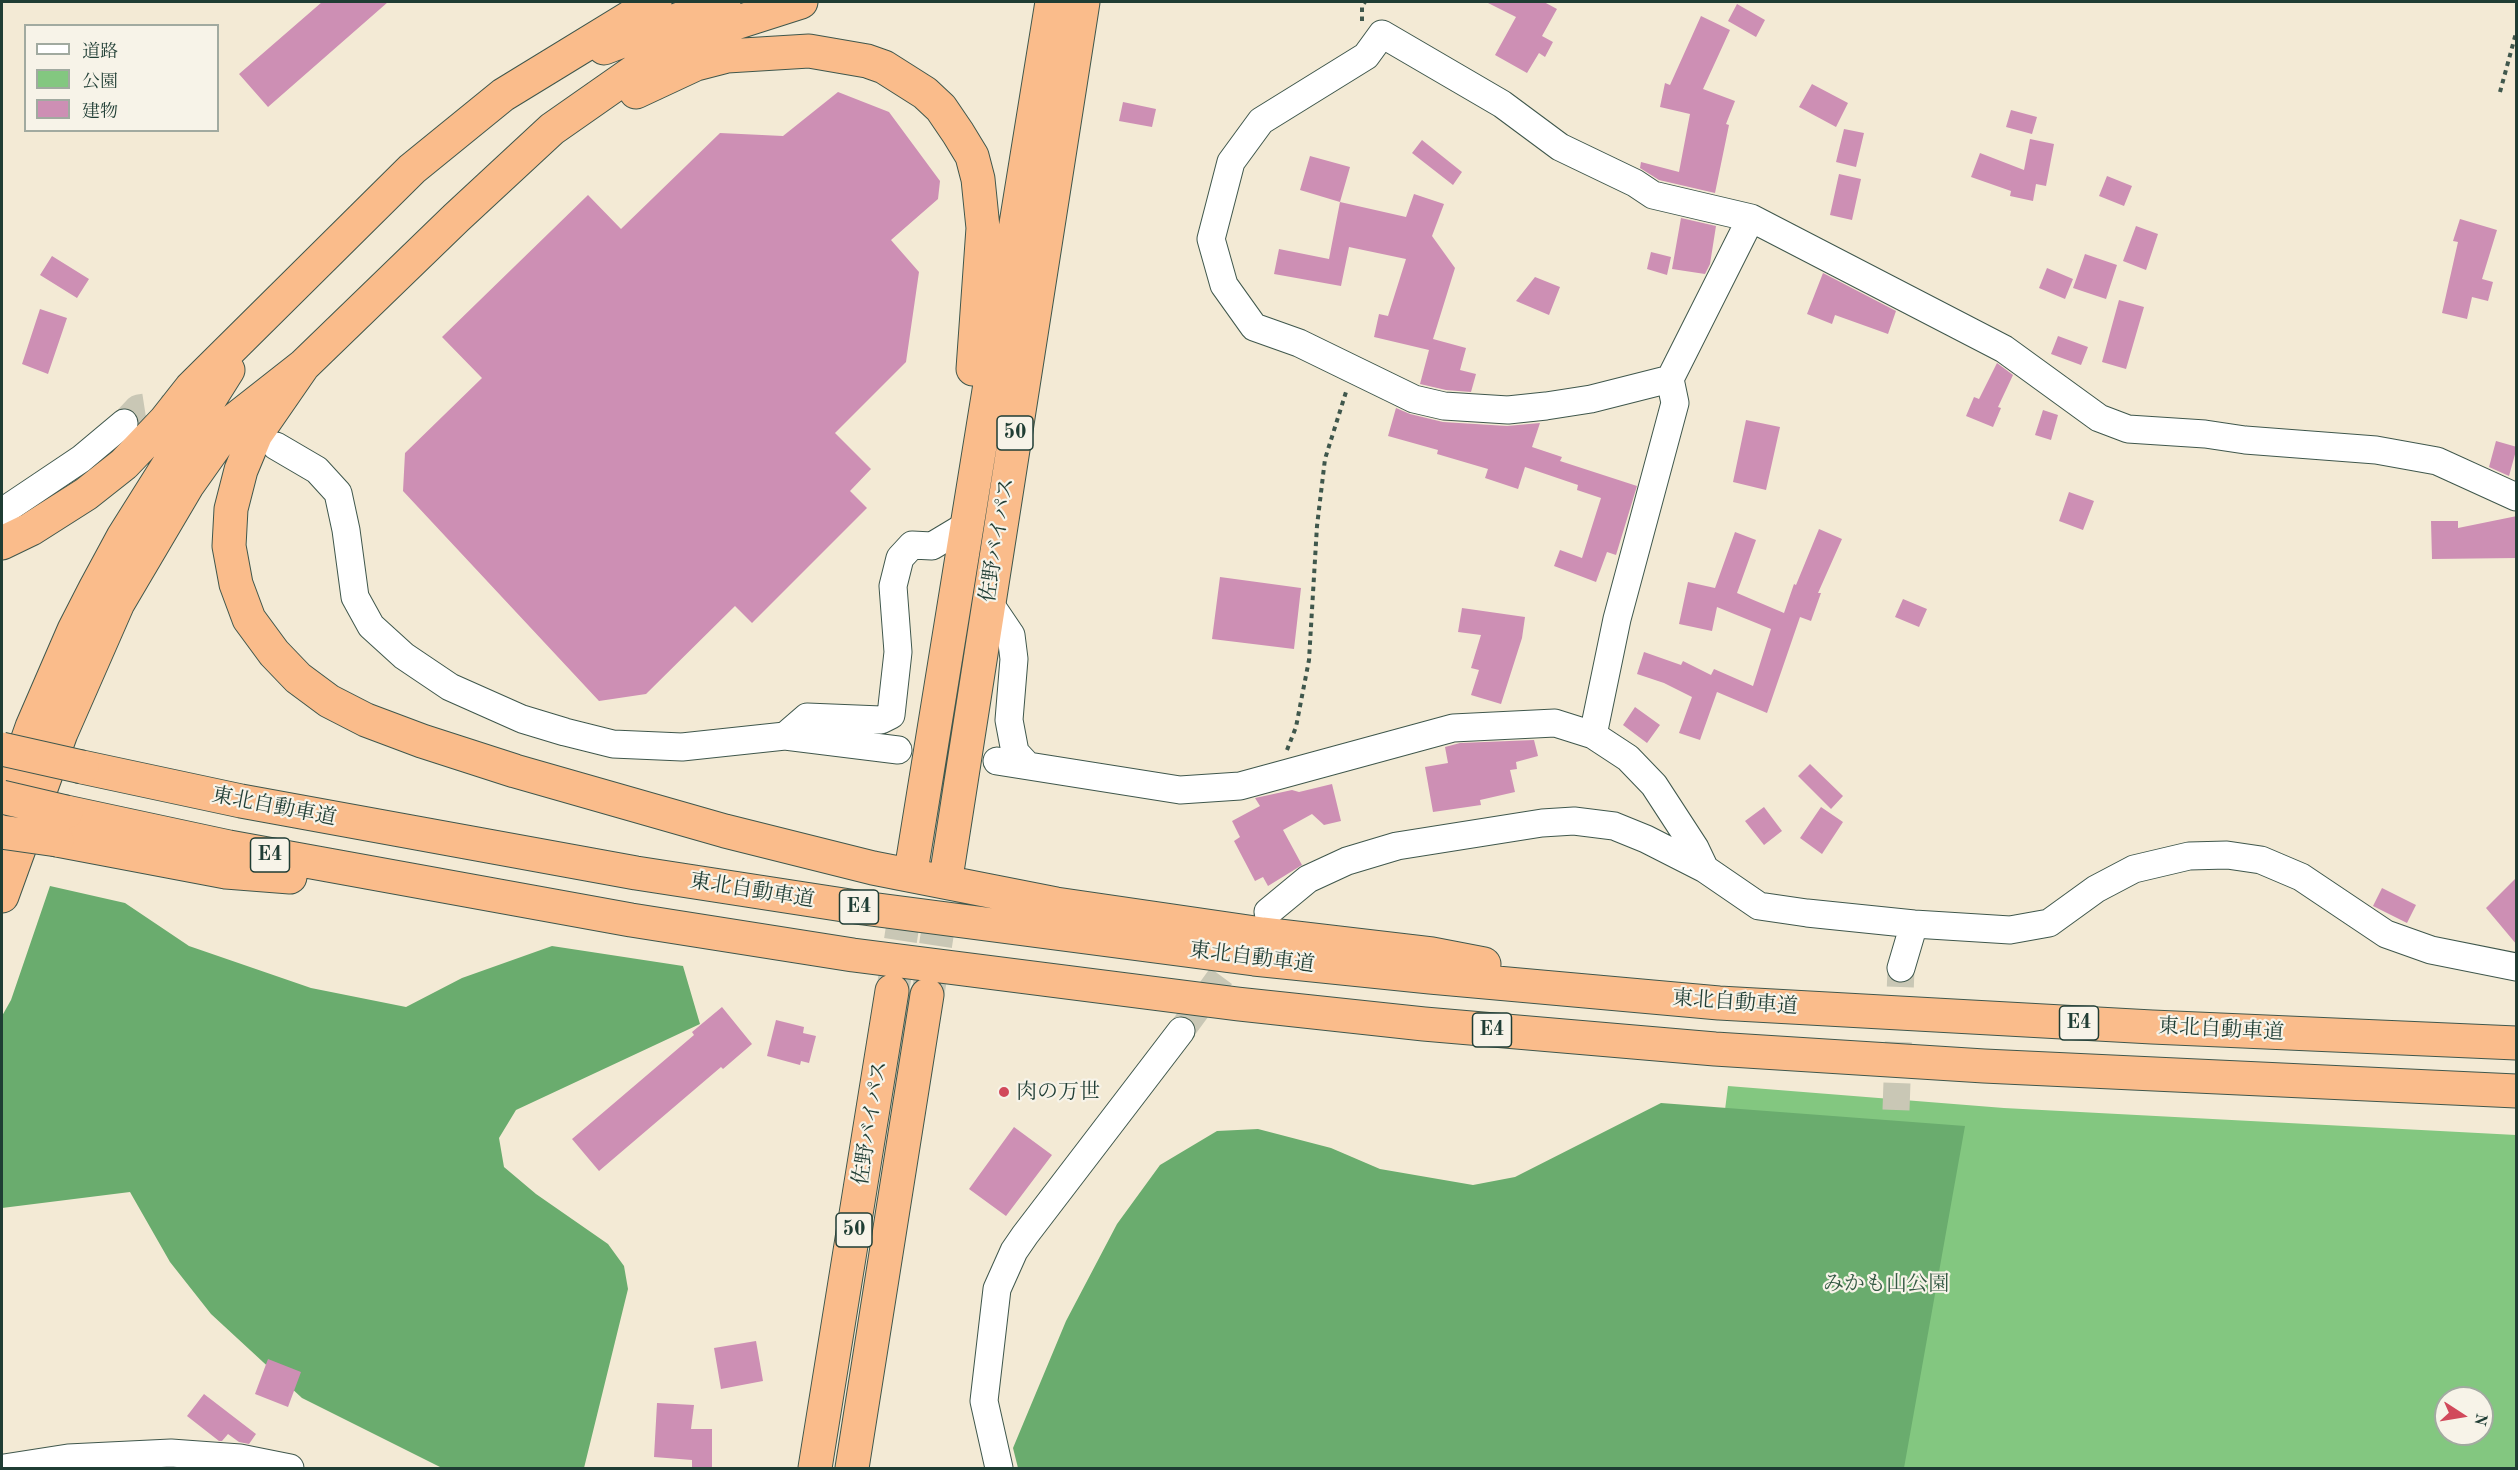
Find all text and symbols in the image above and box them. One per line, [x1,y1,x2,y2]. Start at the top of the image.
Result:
legend [24,24,219,132]
text: 道路 [82,43,118,61]
text: 公園 [82,73,118,91]
text: 建物 [82,103,118,121]
road number: 50 [997,416,1033,450]
street label: 佐野バイパス [976,476,1020,604]
street label: 東北自動車道 [210,783,338,831]
road number: E4 [250,838,290,872]
street label: 東北自動車道 [688,869,816,913]
road number: E4 [840,890,878,924]
street label: 東北自動車道 [1188,938,1316,978]
street label: 東北自動車道 [1671,986,1799,1020]
road number: E4 [2060,1006,2098,1040]
road number: E4 [1472,1013,1512,1047]
street label: 東北自動車道 [2157,1014,2285,1046]
street label: 佐野バイパス [849,1059,893,1187]
place label: 肉の万世 [1016,1079,1100,1105]
marker: 肉の万世 [997,1085,1011,1099]
road number: 50 [836,1213,872,1247]
park label: みかも山公園 [1823,1271,1949,1297]
north arrow [2434,1386,2494,1446]
text: N [2471,1412,2489,1427]

